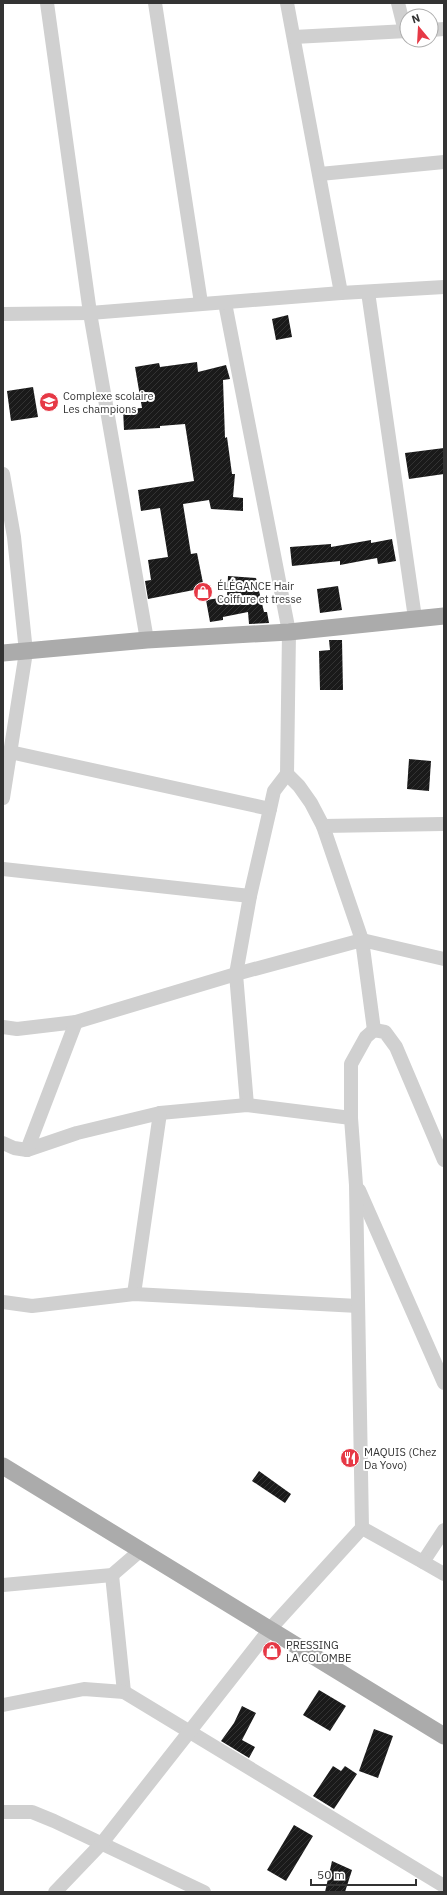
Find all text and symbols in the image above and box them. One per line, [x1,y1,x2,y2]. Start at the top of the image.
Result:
north arrow [399,8,439,48]
text: N [410,11,422,26]
place label: Complexe scolaire Les champions [63,389,154,416]
school or university icon: Complexe scolaire Les champions [38,391,60,413]
place label: ÉLÉGANCE Hair Coiffure et tresse [217,579,302,606]
shop icon: ÉLÉGANCE Hair Coiffure et tresse [192,581,214,603]
place label: MAQUIS (Chez Da Yovo) [364,1445,436,1472]
restaurant icon: MAQUIS (Chez Da Yovo) [339,1447,361,1469]
place label: PRESSING LA COLOMBE [286,1638,351,1665]
shop icon: PRESSING LA COLOMBE [261,1640,283,1662]
scale bar [311,1861,416,1887]
text: 50 m [317,1867,345,1882]

